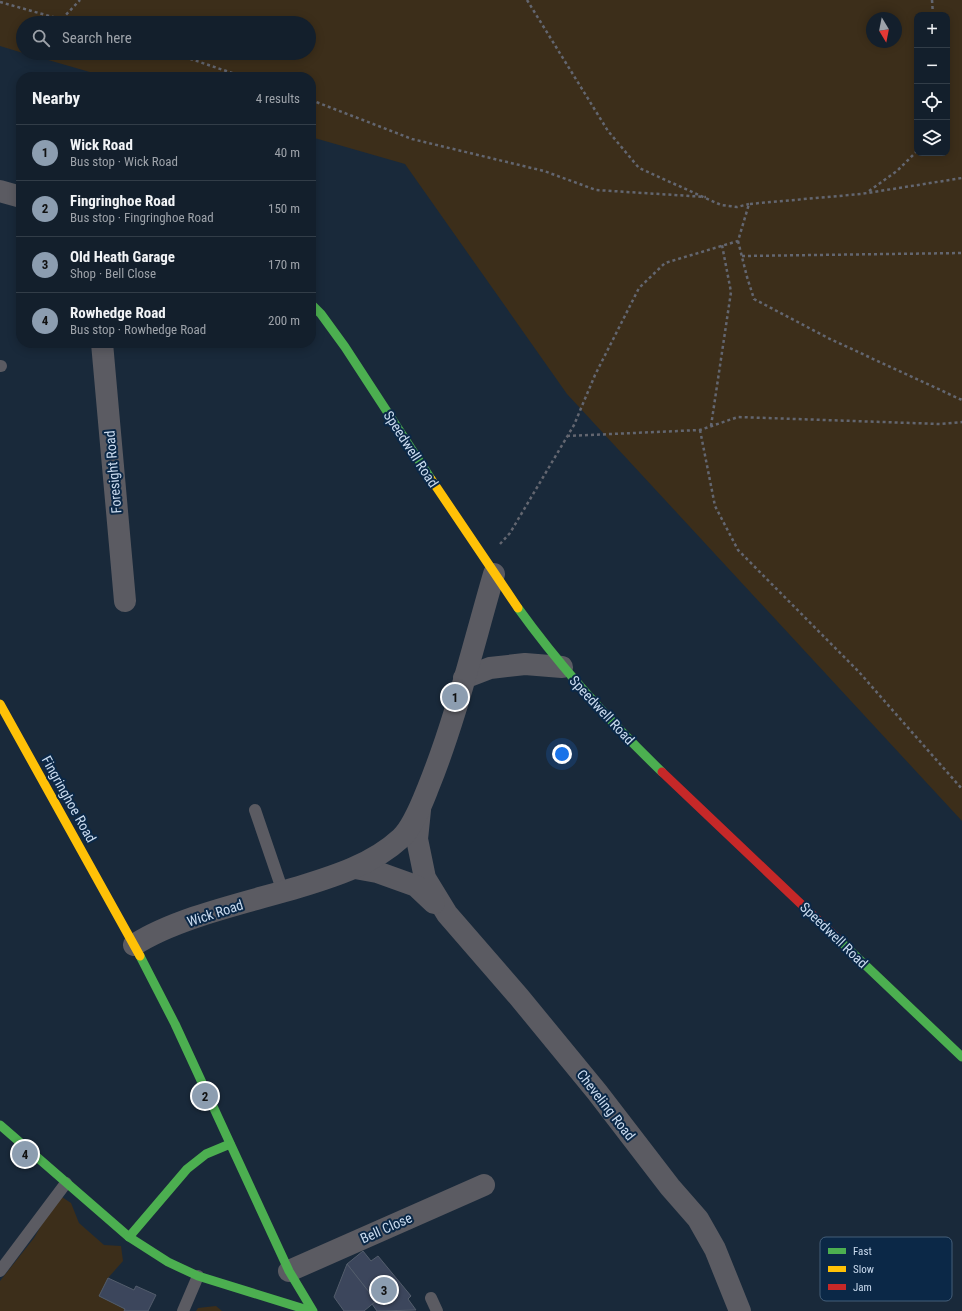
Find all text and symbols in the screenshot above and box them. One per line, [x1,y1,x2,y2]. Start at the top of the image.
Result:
north arrow [866,12,902,48]
map controls [914,12,950,156]
button: + [914,12,950,48]
search box [16,16,316,60]
icon: search [30,27,52,49]
text: Search here [62,29,132,47]
button: − [914,48,950,84]
button: locate [914,84,950,120]
text: Nearby [32,88,80,108]
text: 4 results [256,91,300,106]
button: layers [914,120,950,156]
text: Wick Road [70,136,133,154]
text: 1 [42,145,48,160]
text: 40 m [274,145,300,160]
text: Bus stop · Wick Road [70,154,178,169]
text: Fingringhoe Road [70,192,175,210]
text: 2 [42,201,48,216]
text: 150 m [268,201,300,216]
text: Bus stop · Fingringhoe Road [70,210,214,225]
text: Old Heath Garage [70,248,175,266]
text: 3 [42,257,48,272]
text: 170 m [268,257,300,272]
text: Shop · Bell Close [70,266,156,281]
text: Rowhedge Road [70,304,166,322]
text: 4 [42,313,48,328]
text: 200 m [268,313,300,328]
text: Bus stop · Rowhedge Road [70,322,206,337]
street label: Speedwell Road [380,408,442,490]
street label: Foresight Road [101,430,125,514]
street label: Speedwell Road [566,672,638,748]
pin: 1 [442,682,468,712]
your location [552,744,572,764]
street label: Fingringhoe Road [39,753,99,845]
street label: Wick Road [185,896,245,930]
street label: Speedwell Road [797,899,871,971]
street label: Cheveling Road [574,1067,638,1143]
pin: 2 [192,1081,218,1111]
pin: 4 [12,1139,38,1169]
street label: Bell Close [358,1209,415,1246]
legend [820,1237,952,1301]
text: Fast [853,1245,872,1258]
text: Slow [853,1263,874,1276]
pin: 3 [371,1275,397,1305]
text: Jam [853,1281,872,1294]

